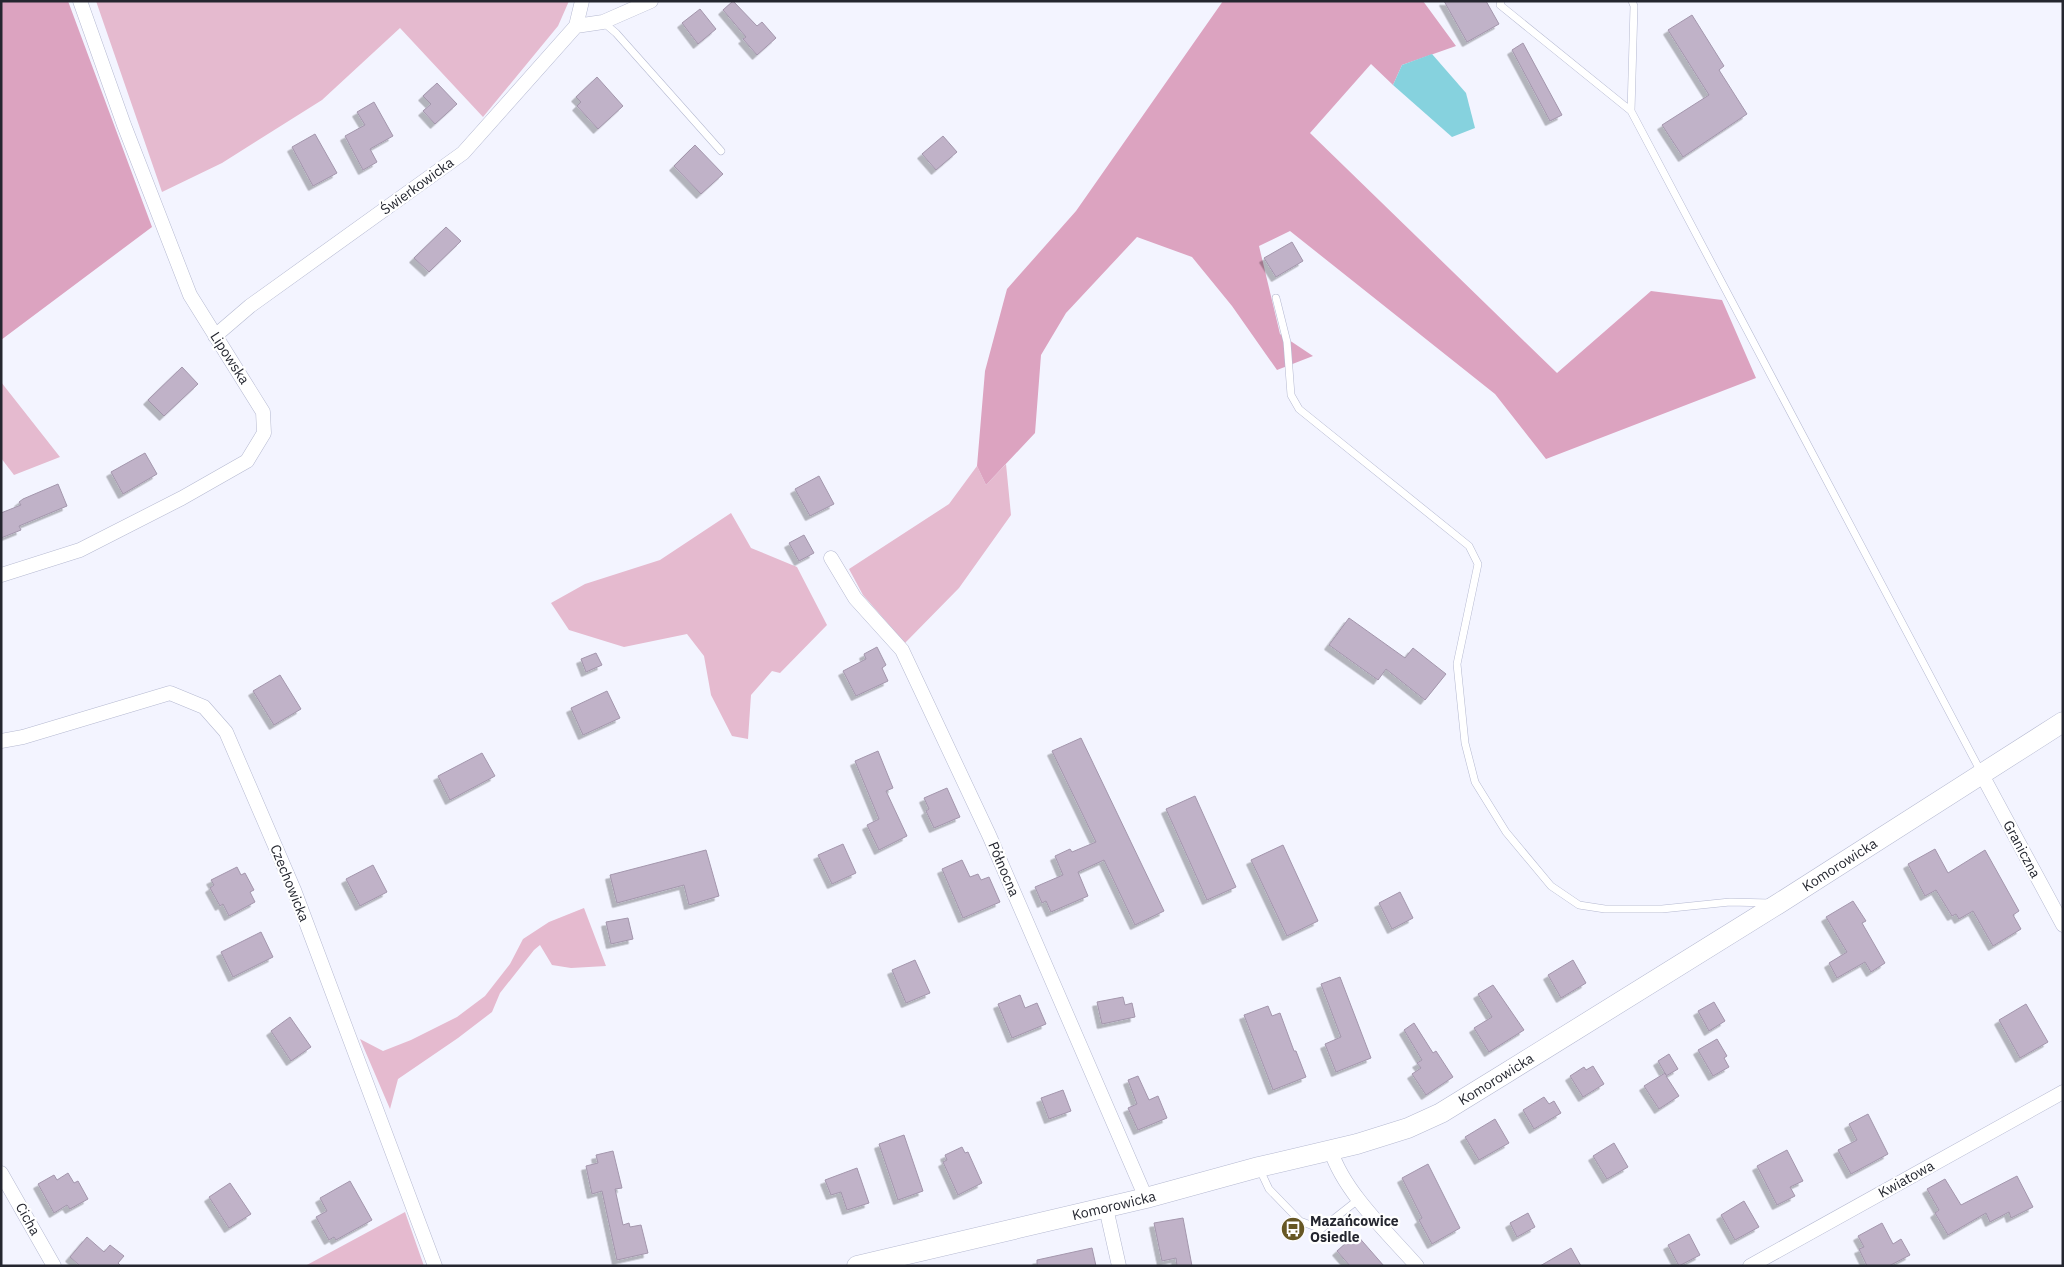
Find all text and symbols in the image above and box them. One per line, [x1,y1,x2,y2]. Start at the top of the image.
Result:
street label: Świerkowicka [376,152,458,219]
street label: Lipowska [206,328,254,388]
street label: Graniczna [1999,817,2045,881]
street label: Komorowicka [1799,834,1881,895]
street label: Północna [984,839,1024,900]
street label: Czechowicka [266,842,314,925]
street label: Komorowicka [1455,1049,1537,1109]
street label: Kwiatowa [1875,1156,1938,1202]
street label: Komorowicka [1070,1187,1158,1224]
street label: Cicha [12,1199,45,1239]
place label: Mazańcowice Osiedle [1310,1212,1399,1246]
bus stop icon: Mazańcowice Osiedle [1280,1216,1306,1242]

